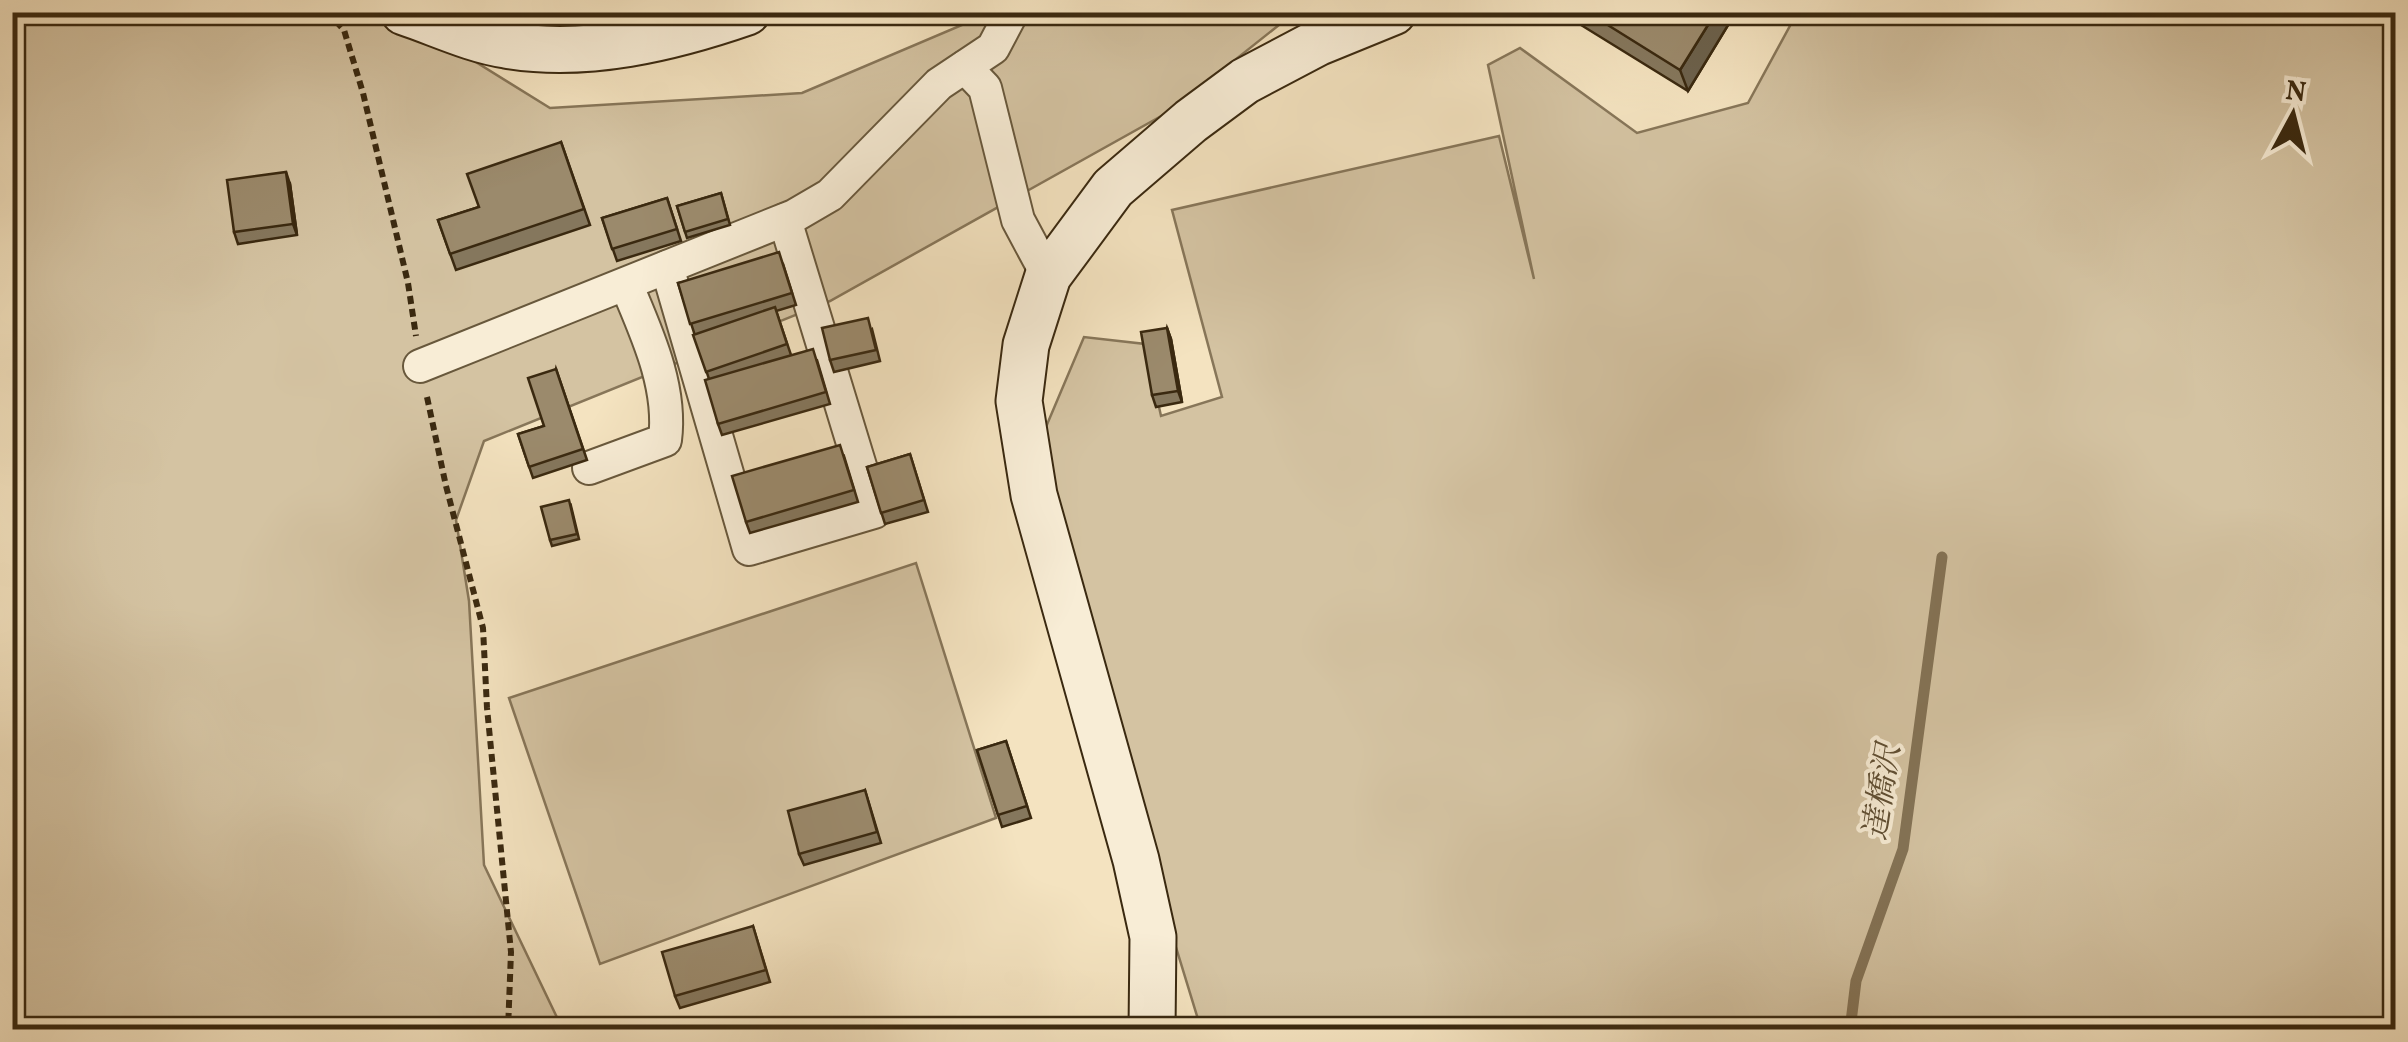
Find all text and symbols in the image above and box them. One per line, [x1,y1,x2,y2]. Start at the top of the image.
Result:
north arrow [2243,65,2343,165]
text: N [2283,72,2308,113]
water label: 達橋沢 [1855,738,1914,843]

